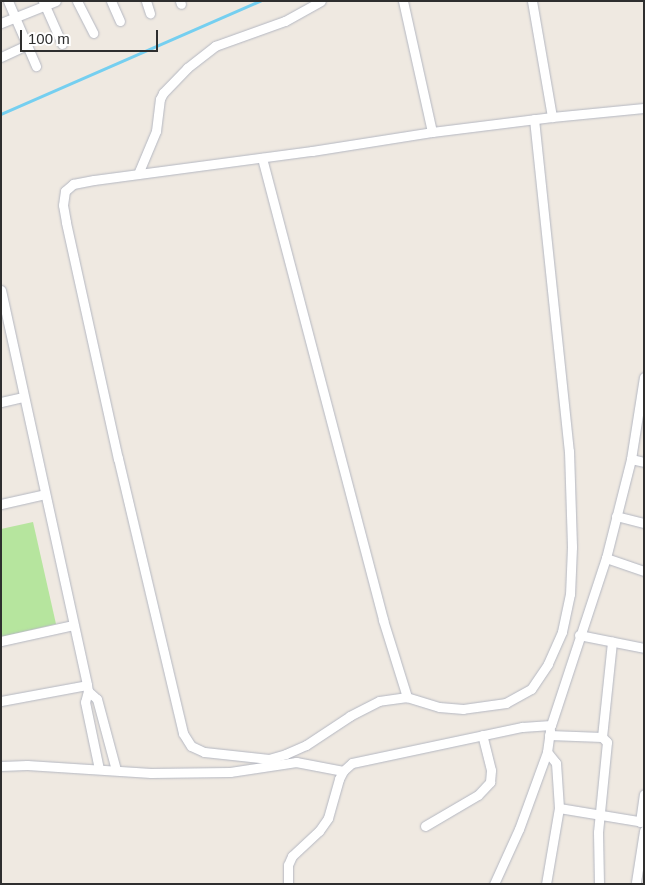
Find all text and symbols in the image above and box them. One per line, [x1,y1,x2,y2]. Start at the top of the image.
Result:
scale bar [22,20,160,52]
text: 100 m [28,30,70,47]

